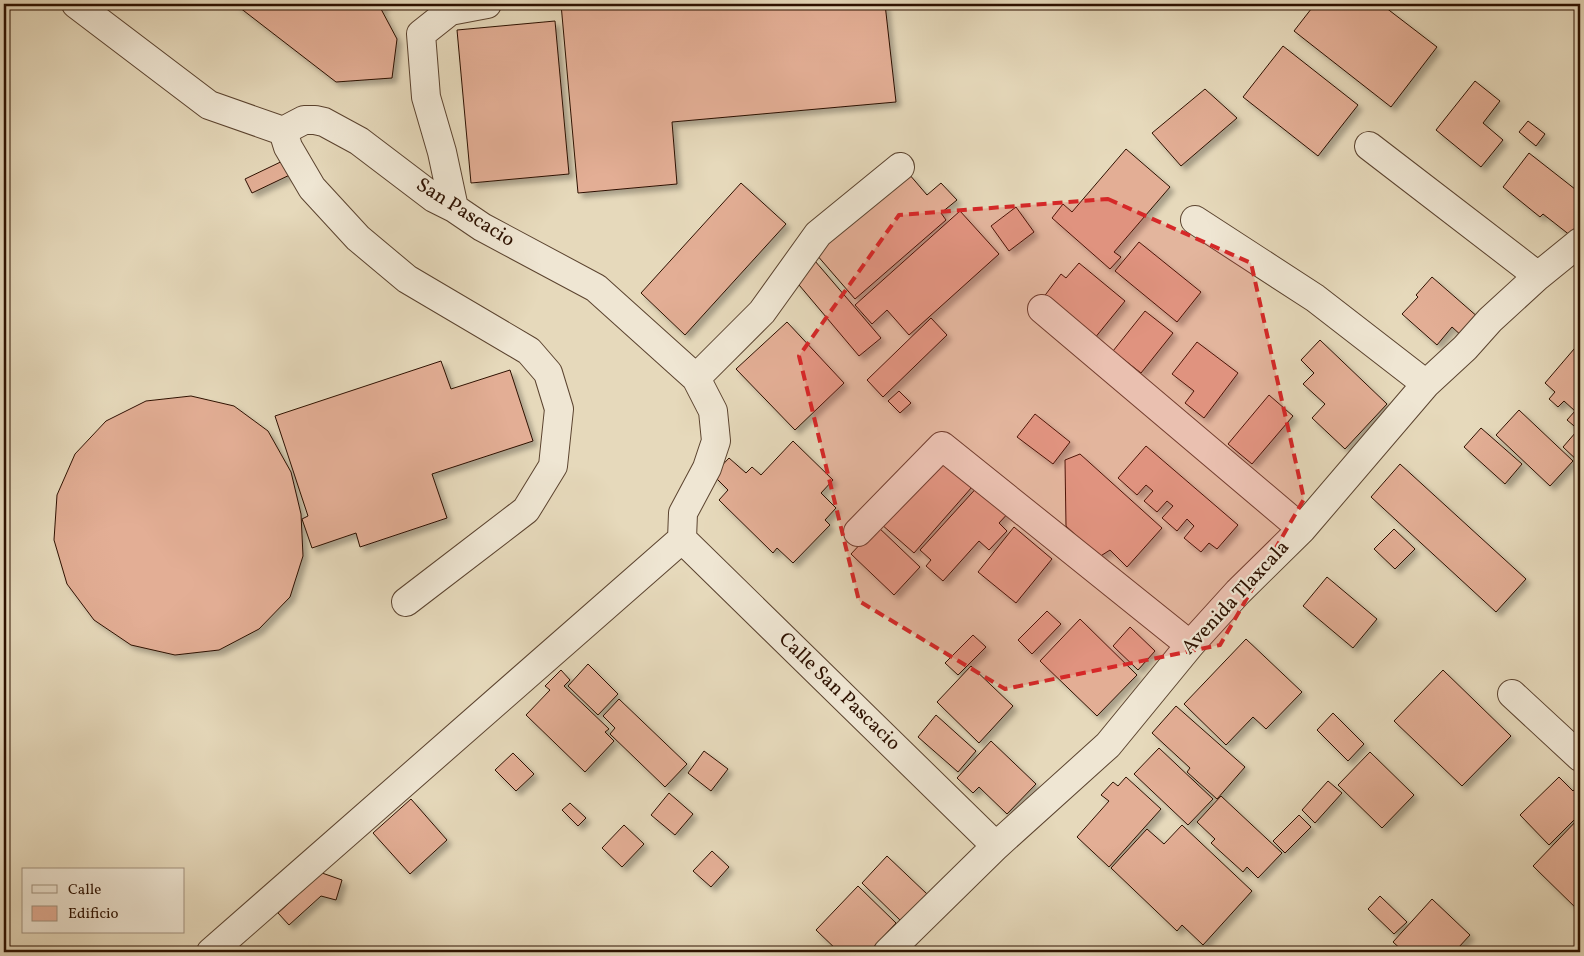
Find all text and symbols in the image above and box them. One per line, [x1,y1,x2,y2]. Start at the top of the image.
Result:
street label: San Pascacio [410,172,520,254]
street label: Avenida Tlaxcala [1176,535,1296,661]
street label: Calle San Pascacio [772,626,906,758]
legend [22,868,185,934]
text: Calle [68,880,101,901]
text: Edificio [68,904,119,925]

